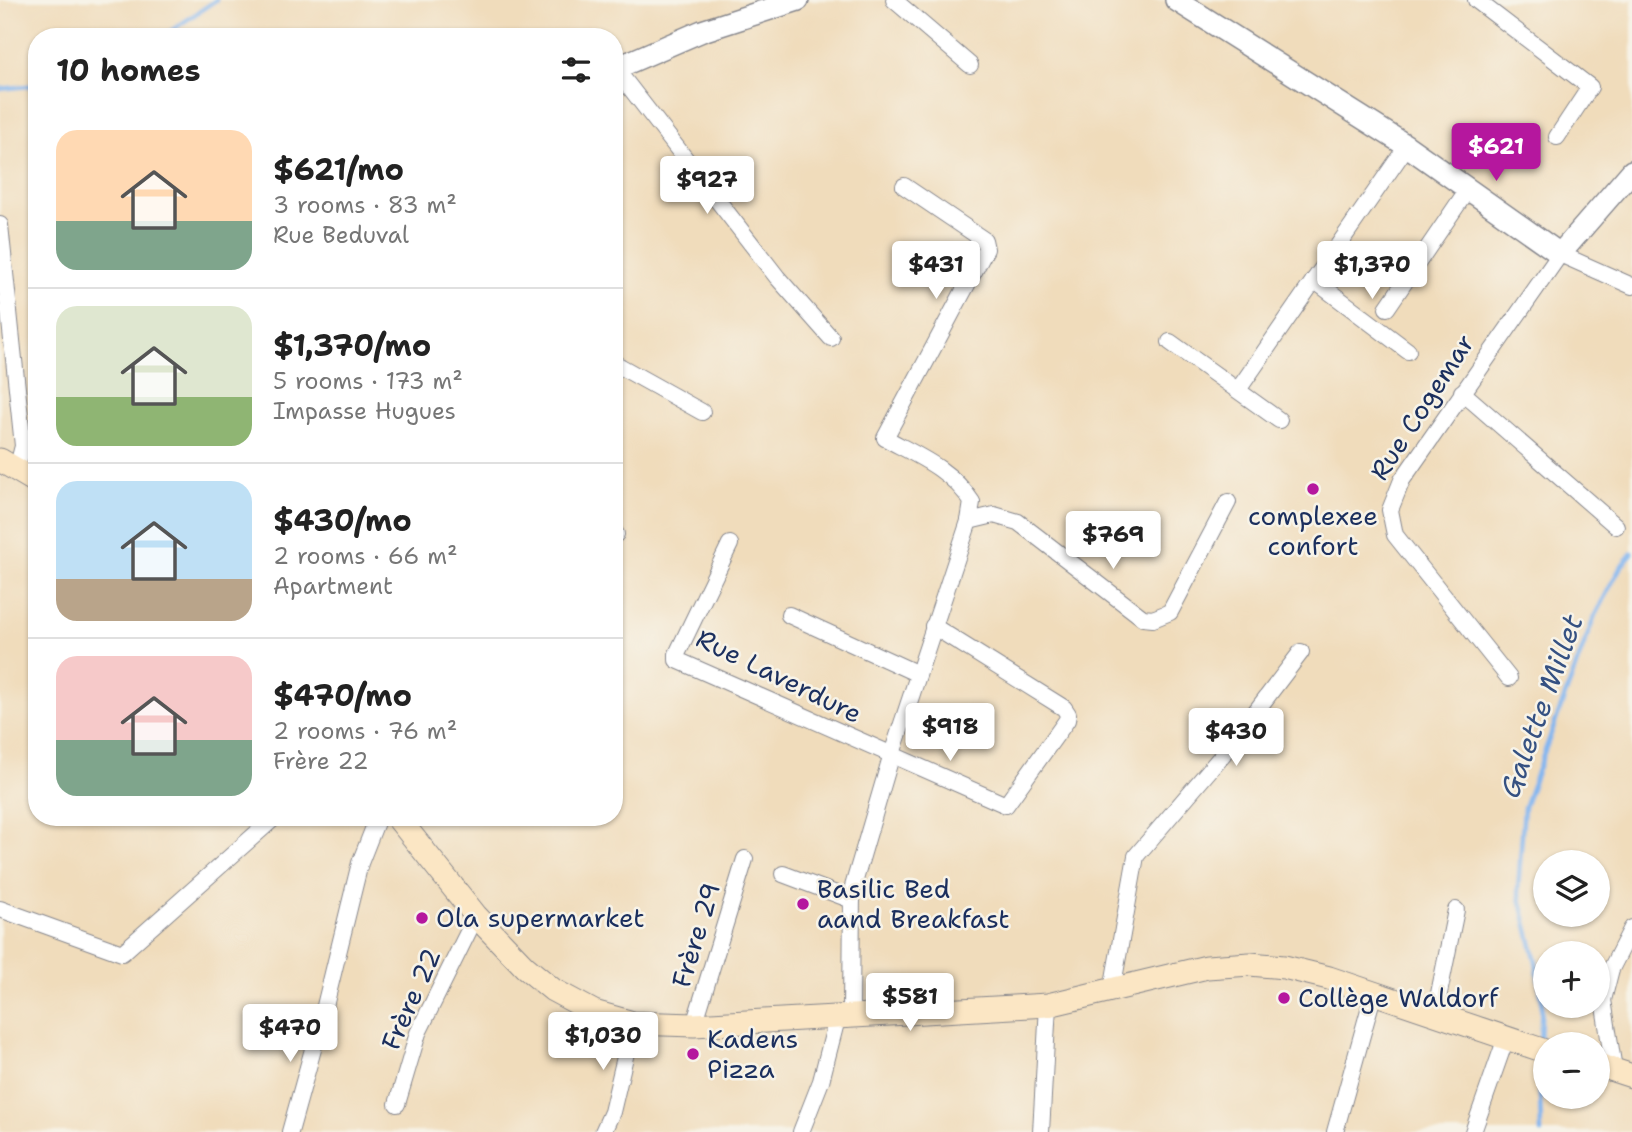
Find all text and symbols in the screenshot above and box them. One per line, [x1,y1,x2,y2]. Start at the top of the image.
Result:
text: 10 homes [56,50,201,91]
icon: filters [557,51,595,89]
pin: $621 [1455,124,1537,183]
text: $621 [1468,131,1524,161]
text: $621/mo [273,149,404,190]
pin: $927 [666,156,748,216]
icon: home [112,158,196,242]
text: $927 [676,164,738,194]
text: 3 rooms · 83 m² [273,190,457,220]
text: Rue Beduval [273,220,409,250]
pin: $431 [895,242,977,301]
pin: $1,370 [1315,242,1429,301]
text: $431 [908,249,964,279]
text: $1,370 [1333,249,1411,279]
text: $1,370/mo [273,325,431,366]
street label: Rue Cogemar [1361,327,1482,486]
icon: home [112,334,196,418]
text: 5 rooms · 173 m² [273,366,463,396]
text: Impasse Hugues [273,396,456,426]
marker: complexee confort [1305,481,1321,497]
place label: complexee confort [1248,498,1378,563]
text: $430/mo [273,500,412,541]
icon: home [112,509,196,593]
pin: $769 [1072,512,1154,571]
text: $769 [1082,519,1144,549]
text: 2 rooms · 66 m² [273,541,458,571]
text: Apartment [273,571,393,601]
water label: Galette Millet [1490,608,1592,803]
street label: Rue Laverdure [691,620,868,731]
text: $470/mo [273,675,412,716]
icon: home [112,684,196,768]
pin: $918 [909,704,991,763]
pin: $430 [1195,708,1277,768]
text: $918 [921,711,979,741]
text: 2 rooms · 76 m² [273,716,457,746]
text: $430 [1205,716,1267,746]
text: Frère 22 [273,746,369,776]
map controls [1533,850,1610,1109]
button: layers [1533,850,1610,927]
place label: Basilic Bed aand Breakfast [817,871,1010,936]
street label: Frère 29 [663,878,728,992]
marker: Basilic Bed aand Breakfast [795,896,811,912]
place label: Ola supermarket [436,900,645,935]
marker: Ola supermarket [414,910,430,926]
button: + [1533,941,1610,1018]
street label: Frère 22 [373,942,449,1055]
pin: $581 [869,974,951,1033]
place label: Collège Waldorf [1298,980,1499,1015]
text: $581 [882,981,938,1011]
marker: Collège Waldorf [1276,990,1292,1006]
pin: $470 [249,1004,331,1064]
text: $470 [259,1012,321,1042]
pin: $1,030 [546,1012,660,1072]
text: $1,030 [564,1020,642,1050]
place label: Kadens Pizza [707,1021,798,1086]
button: − [1533,1032,1610,1109]
marker: Kadens Pizza [685,1046,701,1062]

